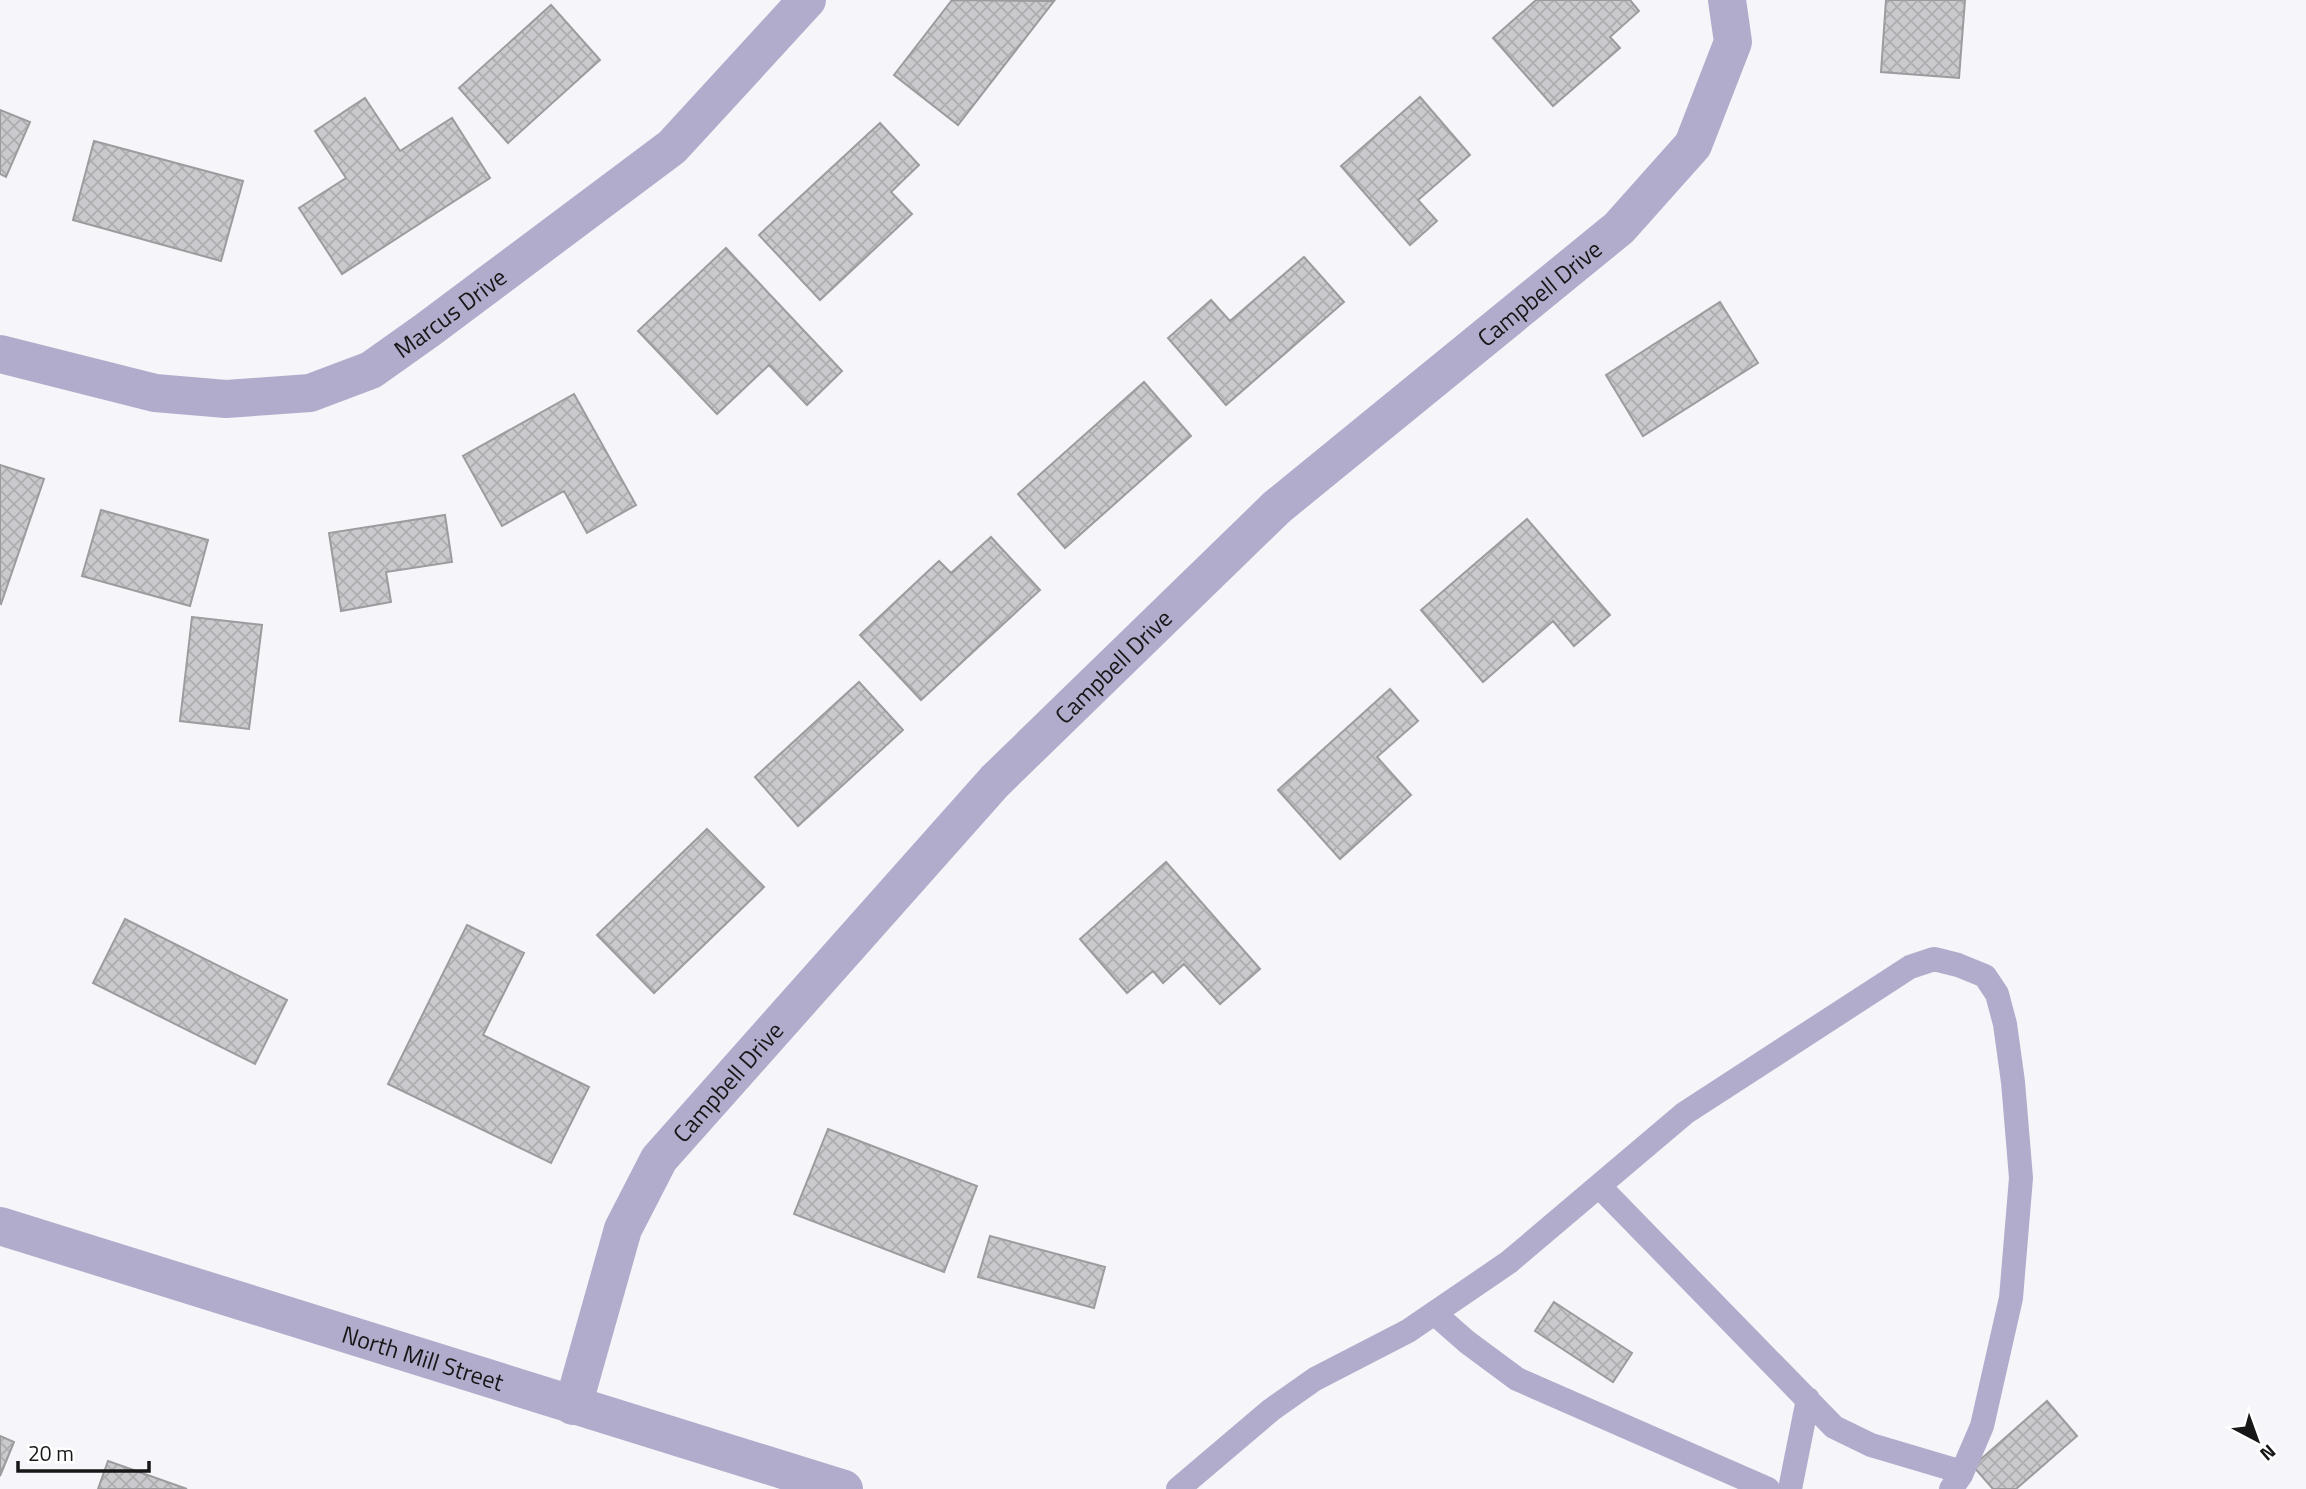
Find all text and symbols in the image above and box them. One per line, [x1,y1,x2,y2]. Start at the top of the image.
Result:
street label: Campbell Drive [1469,231,1609,355]
street label: Marcus Drive [386,259,514,367]
street label: Campbell Drive [1046,601,1180,732]
street label: Campbell Drive [664,1013,791,1150]
street label: North Mill Street [338,1316,509,1400]
north arrow [2222,1405,2292,1475]
scale bar [18,1430,149,1474]
text: 20 m [28,1437,74,1469]
text: N [2254,1438,2283,1468]

